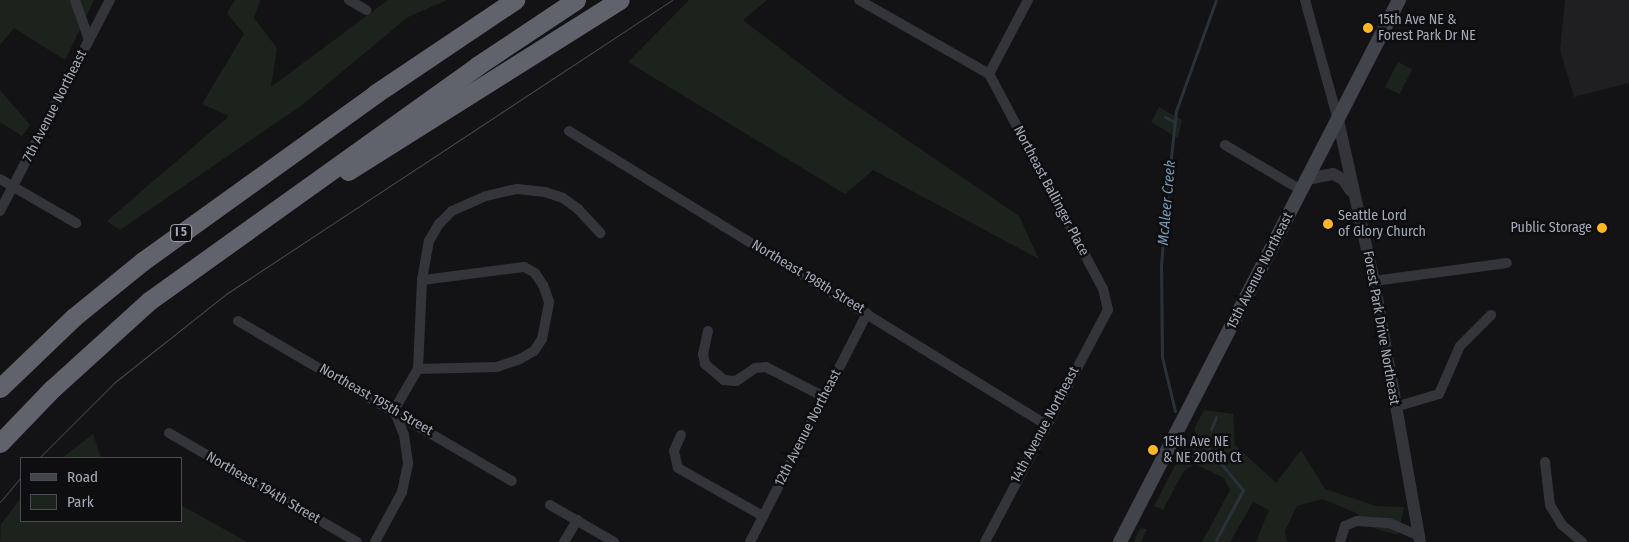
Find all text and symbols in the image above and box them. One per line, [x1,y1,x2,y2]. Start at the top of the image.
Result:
place label: 15th Ave NE & Forest Park Dr NE [1378,12,1476,44]
marker: 15th Ave NE & Forest Park Dr NE [1362,22,1374,34]
street label: 7th Avenue Northeast [20,47,90,165]
street label: Northeast Ballinger Place [1010,123,1092,259]
water label: McAleer Creek [1154,160,1180,246]
place label: Seattle Lord of Glory Church [1338,208,1426,240]
street label: 15th Avenue Northeast [1223,210,1297,332]
marker: Seattle Lord of Glory Church [1322,218,1334,230]
place label: Public Storage [1511,220,1592,236]
marker: Public Storage [1596,222,1608,234]
road number: I 5 [170,224,192,242]
street label: Northeast 198th Street [748,237,868,317]
street label: Forest Park Drive Northeast [1359,250,1403,406]
street label: Northeast 195th Street [316,361,436,439]
street label: 14th Avenue Northeast [1007,364,1083,486]
street label: 12th Avenue Northeast [771,367,845,489]
place label: 15th Ave NE & NE 200th Ct [1163,434,1241,467]
marker: 15th Ave NE & NE 200th Ct [1147,444,1159,456]
street label: Northeast 194th Street [203,449,323,527]
legend [20,457,182,522]
text: Road [67,468,98,486]
text: Park [67,493,94,511]

